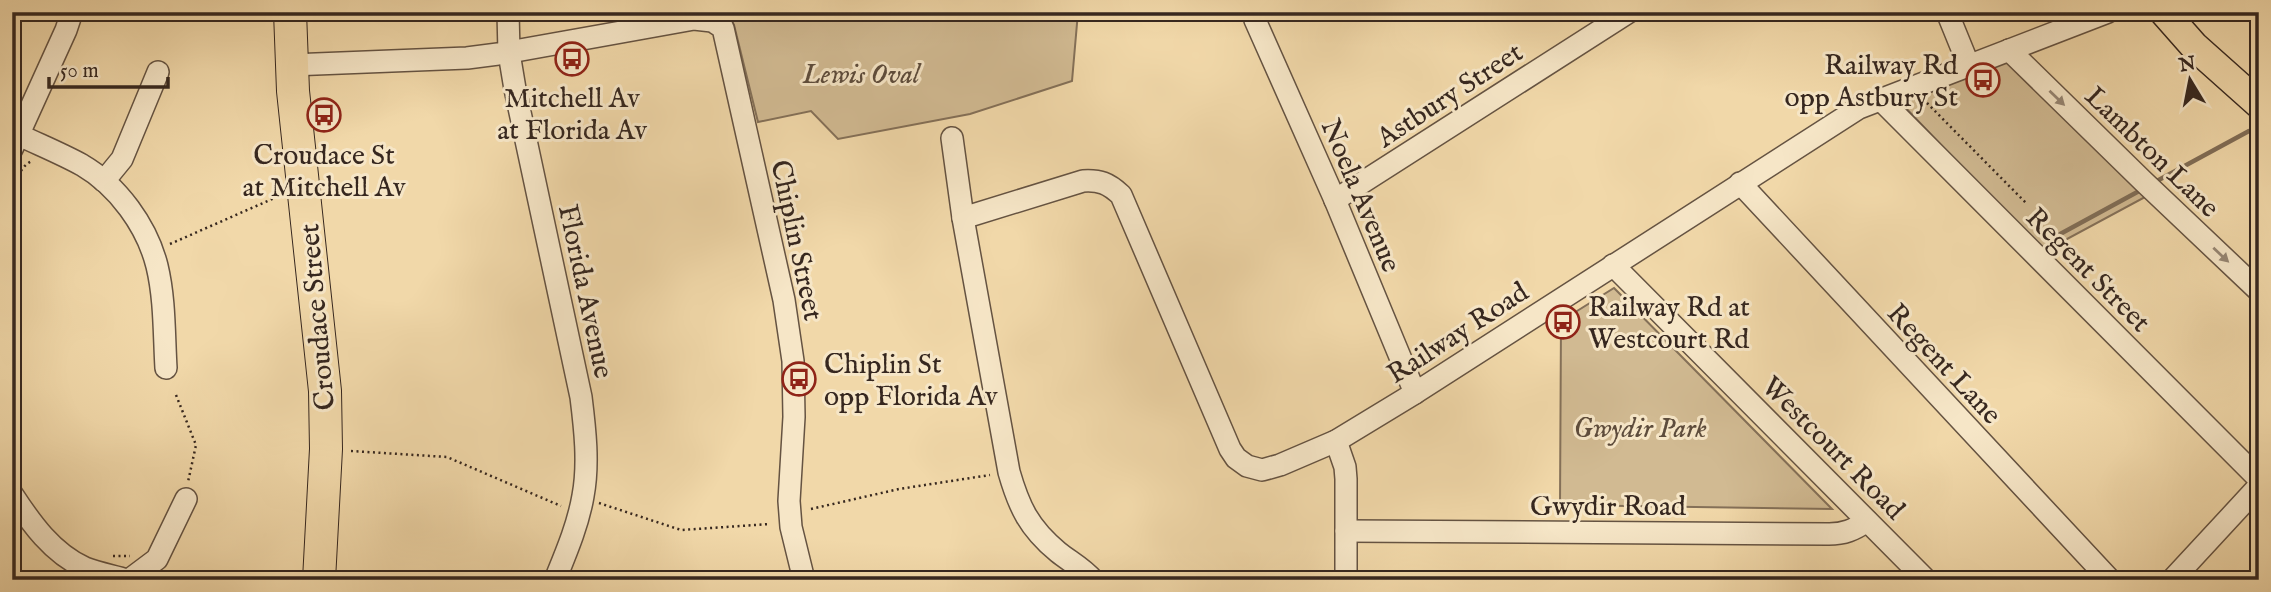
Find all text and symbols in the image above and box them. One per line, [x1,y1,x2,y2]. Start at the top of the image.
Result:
street label: Astbury Street [1370,36,1530,157]
bus stop icon: Mitchell Av at Florida Av [553,40,591,78]
scale bar [49,46,168,90]
north arrow [2156,46,2226,116]
place label: Railway Rd opp Astbury St [1785,49,1958,116]
text: N [2176,52,2198,79]
text: 50 m [60,58,99,85]
park label: Lewis Oval [801,58,922,93]
bus stop icon: Railway Rd opp Astbury St [1964,61,2002,99]
street label: Lambton Lane [2077,80,2226,226]
place label: Mitchell Av at Florida Av [497,82,647,149]
one-way arrow [2048,89,2065,105]
bus stop icon: Croudace St at Mitchell Av [305,96,343,134]
street label: Noela Avenue [1312,114,1408,278]
place label: Croudace St at Mitchell Av [242,139,406,206]
street label: Chiplin Street [761,157,830,324]
street label: Florida Avenue [549,201,620,382]
street label: Regent Street [2018,201,2157,341]
street label: Croudace Street [293,222,344,412]
one-way arrow [2212,247,2229,263]
street label: Railway Road [1381,275,1536,393]
place label: Railway Rd at Westcourt Rd [1588,291,1750,358]
street label: Regent Lane [1878,297,2008,432]
bus stop icon: Railway Rd at Westcourt Rd [1544,303,1582,341]
place label: Chiplin St opp Florida Av [824,348,998,415]
bus stop icon: Chiplin St opp Florida Av [780,360,818,398]
street label: Westcourt Road [1753,370,1911,528]
park label: Gwydir Park [1573,412,1707,447]
street label: Gwydir Road [1530,490,1686,525]

